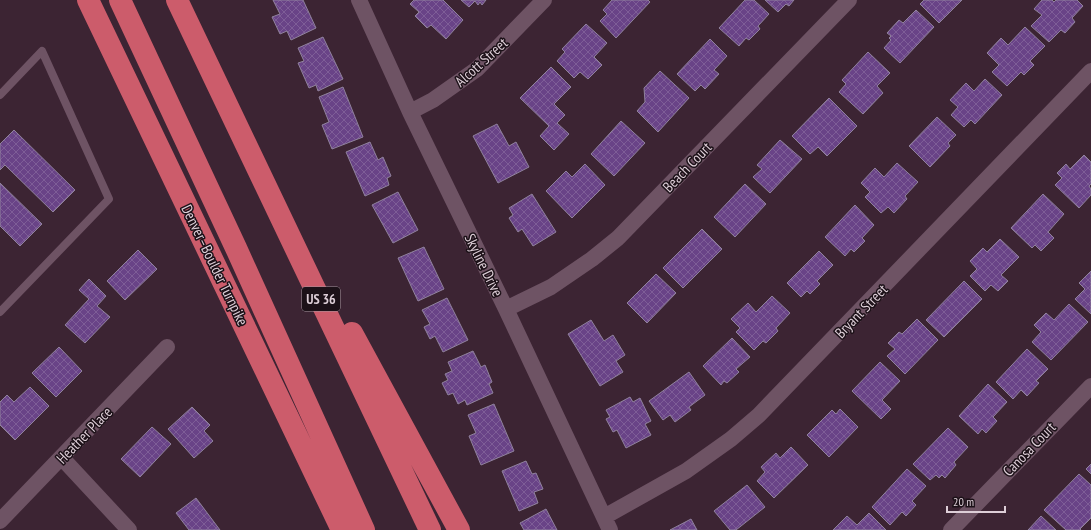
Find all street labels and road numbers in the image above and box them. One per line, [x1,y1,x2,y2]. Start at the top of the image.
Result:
street label: Alcott Street [451,33,511,91]
street label: Beach Court [658,138,716,196]
street label: Denver–Boulder Turnpike [177,201,253,329]
street label: Skyline Drive [461,230,507,300]
street label: Bryant Street [831,280,891,342]
road number: US 36 [302,287,340,311]
street label: Heather Place [52,403,116,467]
street label: Canosa Court [999,418,1059,480]

